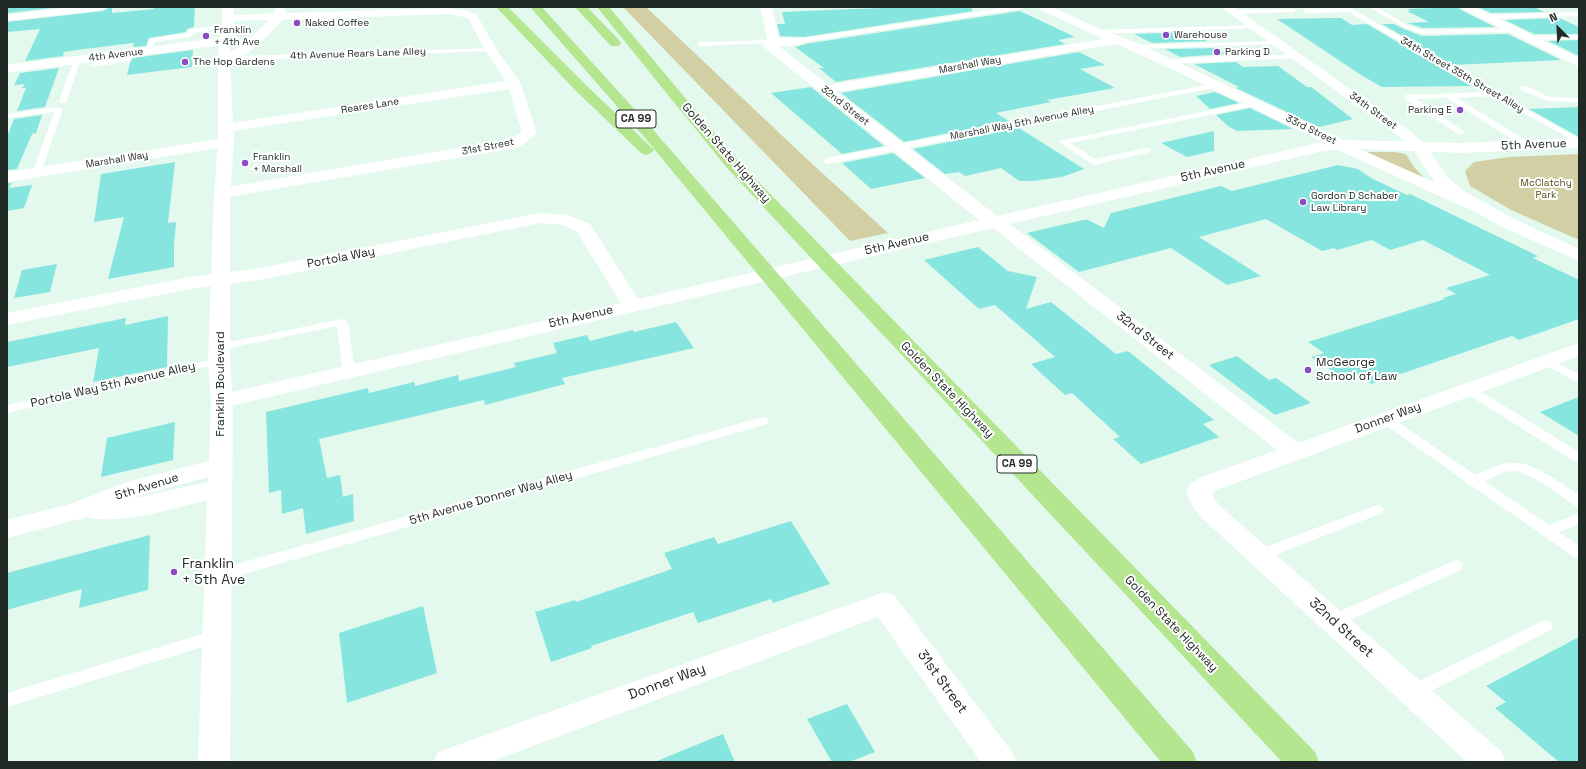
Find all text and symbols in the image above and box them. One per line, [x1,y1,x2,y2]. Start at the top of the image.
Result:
north arrow [1538,8,1578,48]
text: N [1547,9,1559,25]
place label: Naked Coffee [305,17,369,29]
marker: Naked Coffee [292,18,302,28]
place label: Franklin + 4th Ave [214,24,260,48]
place label: Warehouse [1174,29,1228,41]
marker: Warehouse [1161,30,1171,40]
marker: Franklin + 4th Ave [201,31,211,41]
street label: 34th Street 35th Street Alley [1398,35,1526,115]
street label: 4th Avenue [88,46,144,64]
street label: 4th Avenue Rears Lane Alley [290,46,426,62]
place label: Parking D [1225,46,1270,58]
marker: Parking D [1212,47,1222,57]
street label: Marshall Way [938,54,1002,76]
place label: The Hop Gardens [193,56,275,68]
marker: The Hop Gardens [180,57,190,67]
street label: 32nd Street [819,83,871,129]
street label: 34th Street [1347,90,1399,132]
street label: Reares Lane [340,95,400,117]
street label: Golden State Highway [679,100,773,206]
street label: Marshall Way 5th Avenue Alley [949,103,1095,143]
place label: Parking E [1408,104,1452,116]
marker: Parking E [1455,105,1465,115]
road number: CA 99 [616,110,656,128]
street label: 33rd Street [1284,112,1338,148]
street label: 31st Street [461,136,515,158]
street label: 5th Avenue [1501,137,1567,153]
street label: Marshall Way [85,149,149,171]
place label: Franklin + Marshall [253,151,302,174]
street label: 5th Avenue [1179,157,1247,185]
marker: Franklin + Marshall [240,158,250,168]
park label: McClatchy Park [1520,177,1572,200]
place label: Gordon D Schaber Law Library [1311,190,1398,214]
marker: Gordon D Schaber Law Library [1298,197,1308,207]
street label: 5th Avenue [863,230,931,258]
street label: Portola Way [306,244,376,272]
street label: 5th Avenue [547,303,615,331]
street label: 32nd Street [1113,309,1177,363]
street label: Franklin Boulevard [214,331,228,437]
street label: Golden State Highway [897,339,997,441]
place label: McGeorge School of Law [1316,356,1397,384]
street label: Portola Way 5th Avenue Alley [29,359,197,411]
marker: McGeorge School of Law [1303,365,1313,375]
street label: Donner Way [1353,399,1423,437]
road number: CA 99 [997,455,1037,473]
street label: 5th Avenue Donner Way Alley [408,468,574,528]
street label: 5th Avenue [114,471,180,503]
place label: Franklin + 5th Ave [182,556,245,588]
marker: Franklin + 5th Ave [169,567,179,577]
street label: Golden State Highway [1121,573,1221,675]
street label: 32nd Street [1305,595,1377,661]
street label: 31st Street [913,647,971,717]
street label: Donner Way [626,660,708,704]

